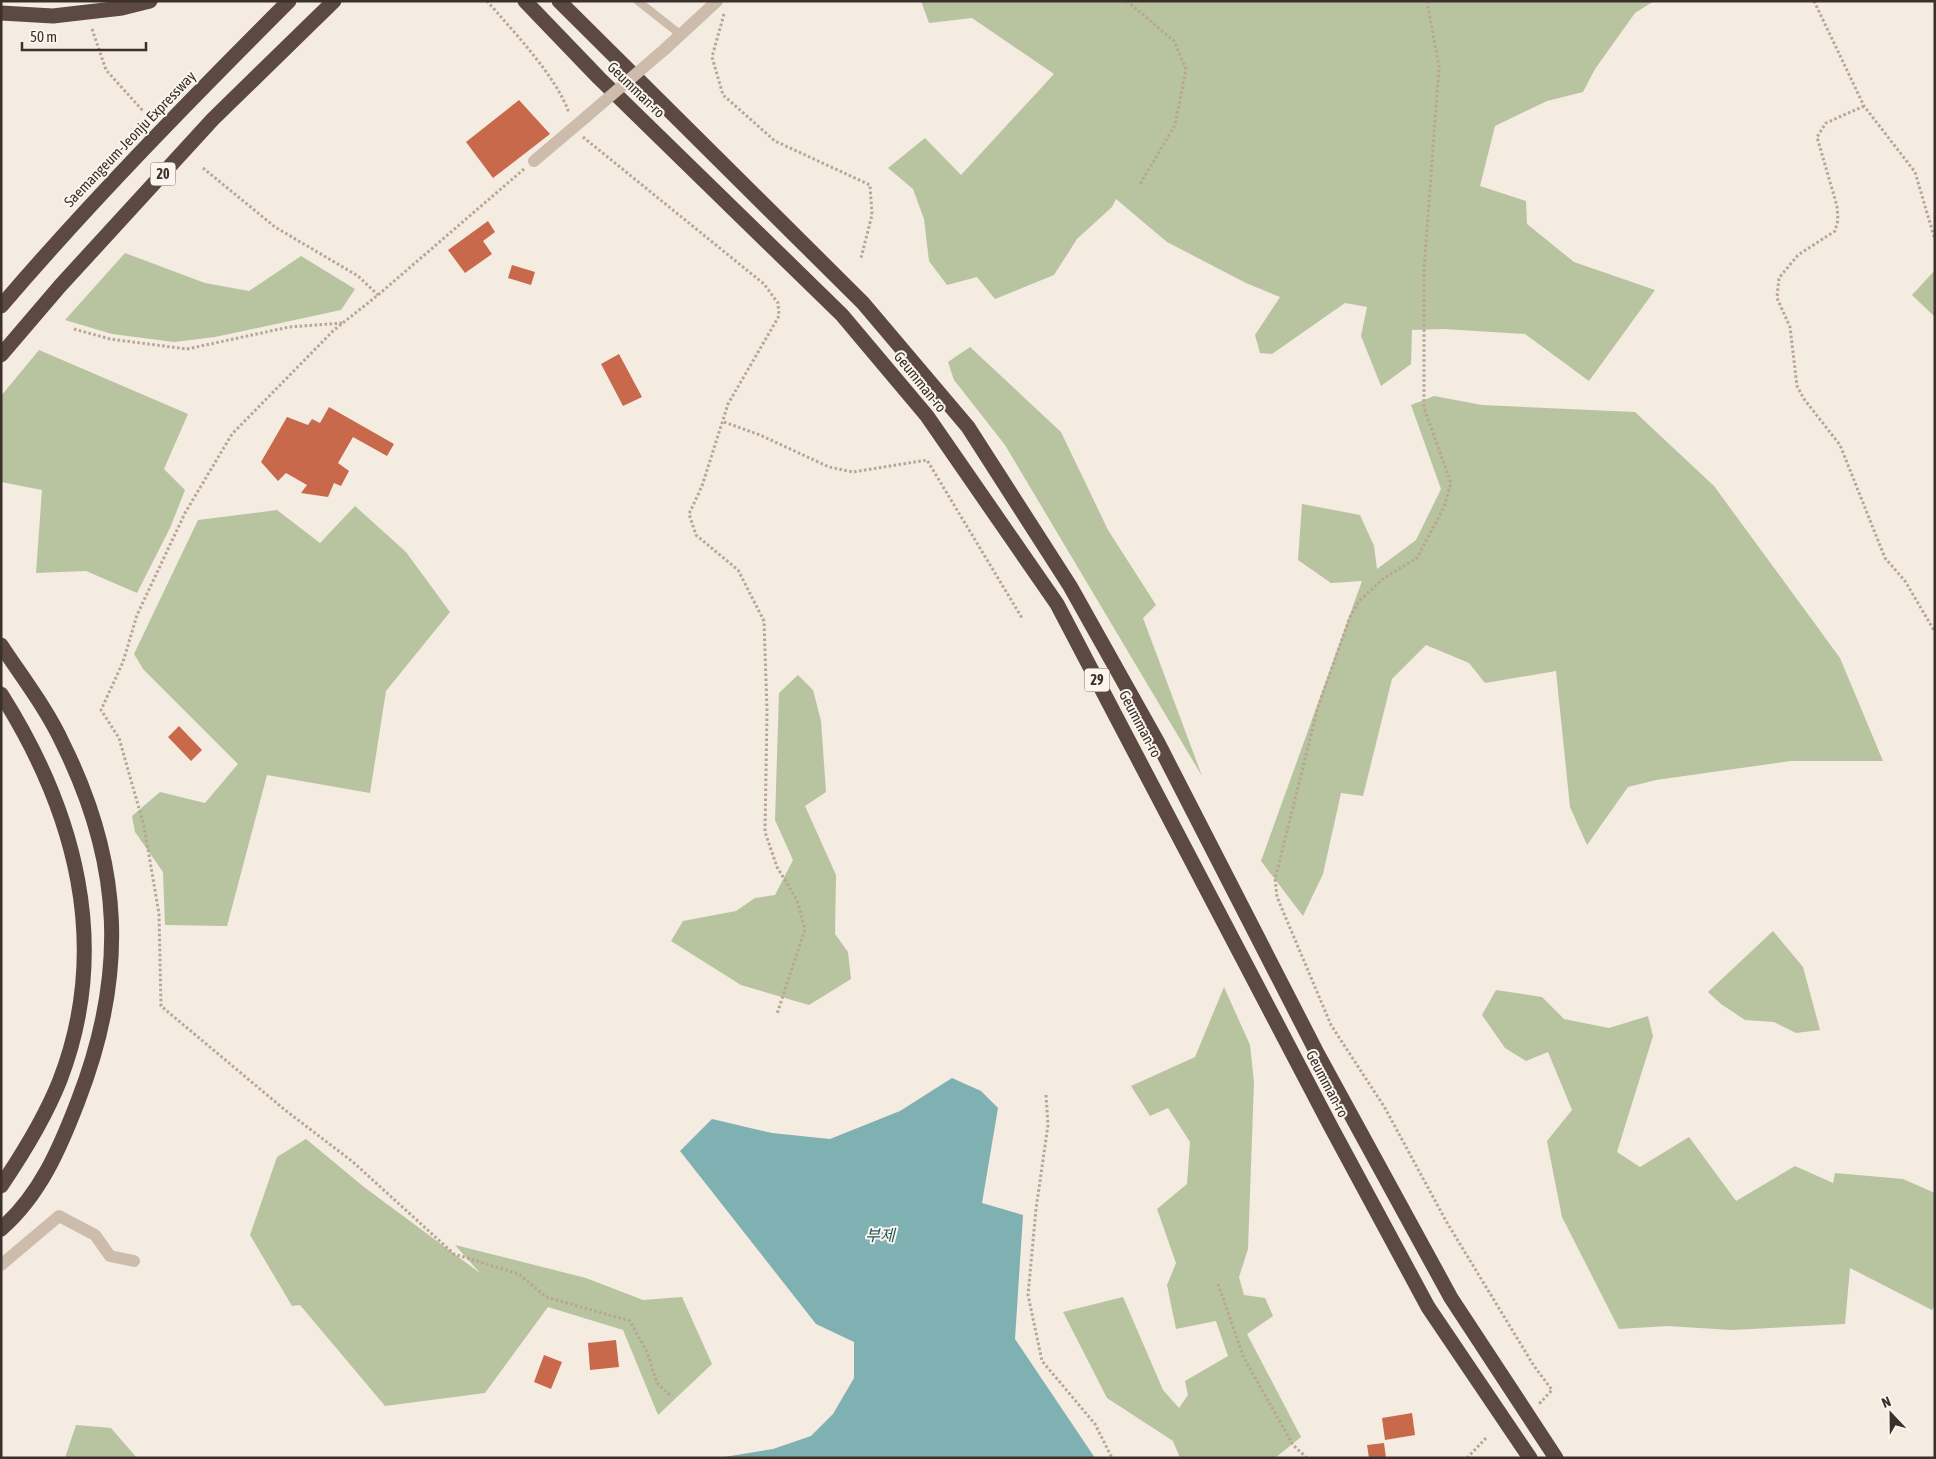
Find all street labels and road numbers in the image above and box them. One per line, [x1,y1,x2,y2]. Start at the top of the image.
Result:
street label: Geumman-ro [604,58,669,121]
street label: Saemangeum-Jeonju Expressway [60,67,199,210]
road number: 20 [150,162,176,185]
street label: Geumman-ro [891,348,950,415]
road number: 29 [1084,668,1110,692]
street label: Geumman-ro [1116,688,1165,760]
street label: Geumman-ro [1303,1048,1352,1120]

